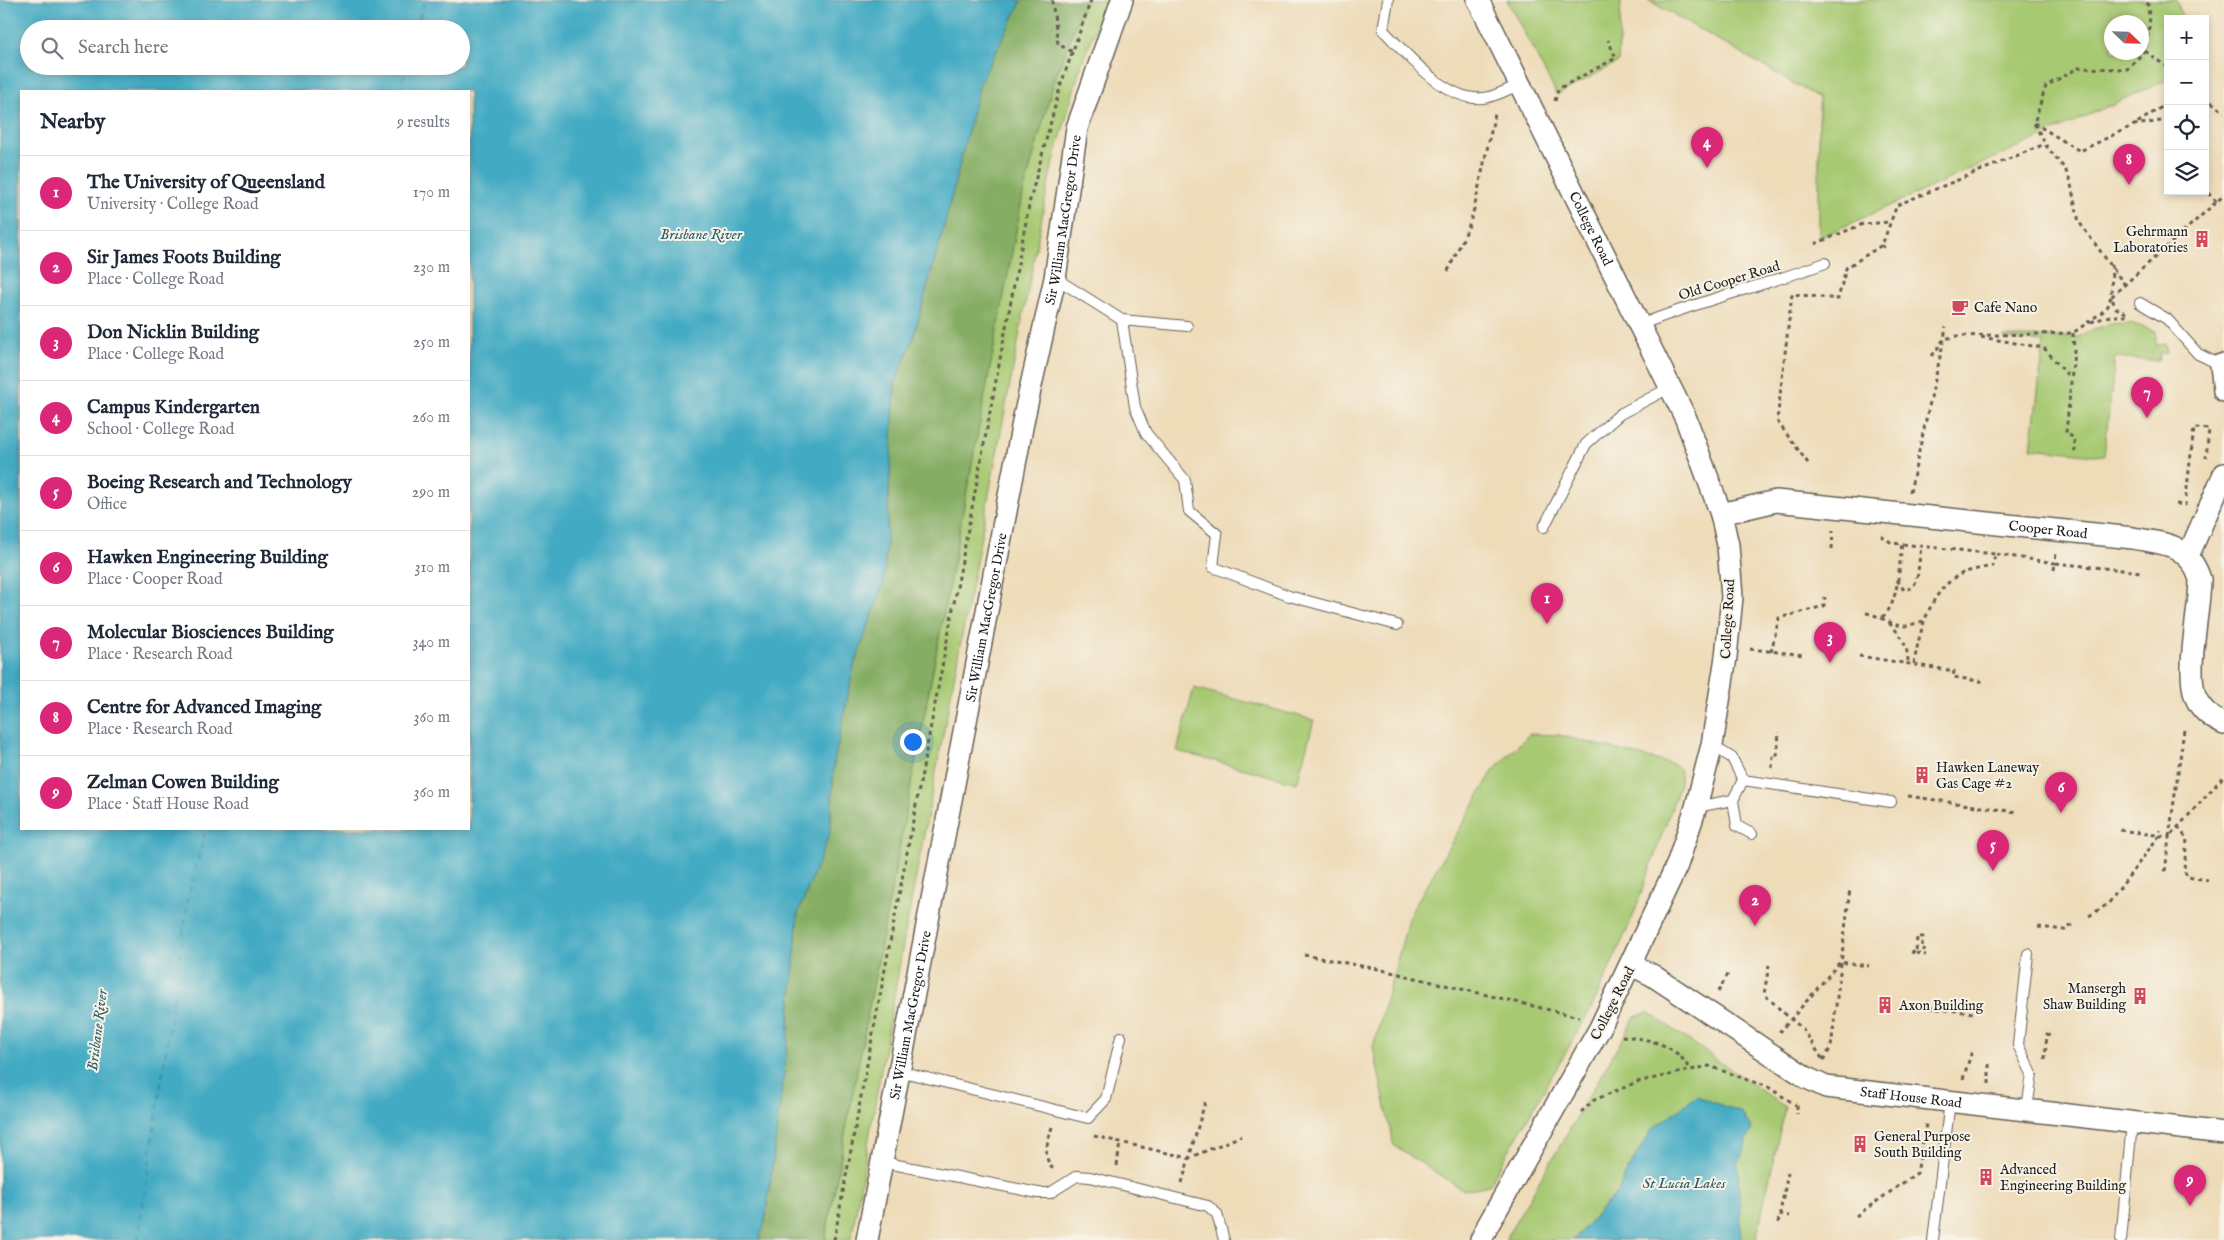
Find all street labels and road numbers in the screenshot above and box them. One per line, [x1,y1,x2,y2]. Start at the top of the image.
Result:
street label: Sir William MacGregor Drive [1041,133,1086,307]
street label: College Road [1565,189,1617,269]
street label: Old Cooper Road [1677,257,1783,305]
street label: Cooper Road [2008,517,2089,543]
street label: Sir William MacGregor Drive [962,531,1012,703]
street label: College Road [1717,578,1739,660]
street label: Sir William MacGregor Drive [886,929,936,1101]
street label: College Road [1587,963,1639,1043]
street label: Staff House Road [1859,1083,1963,1113]

